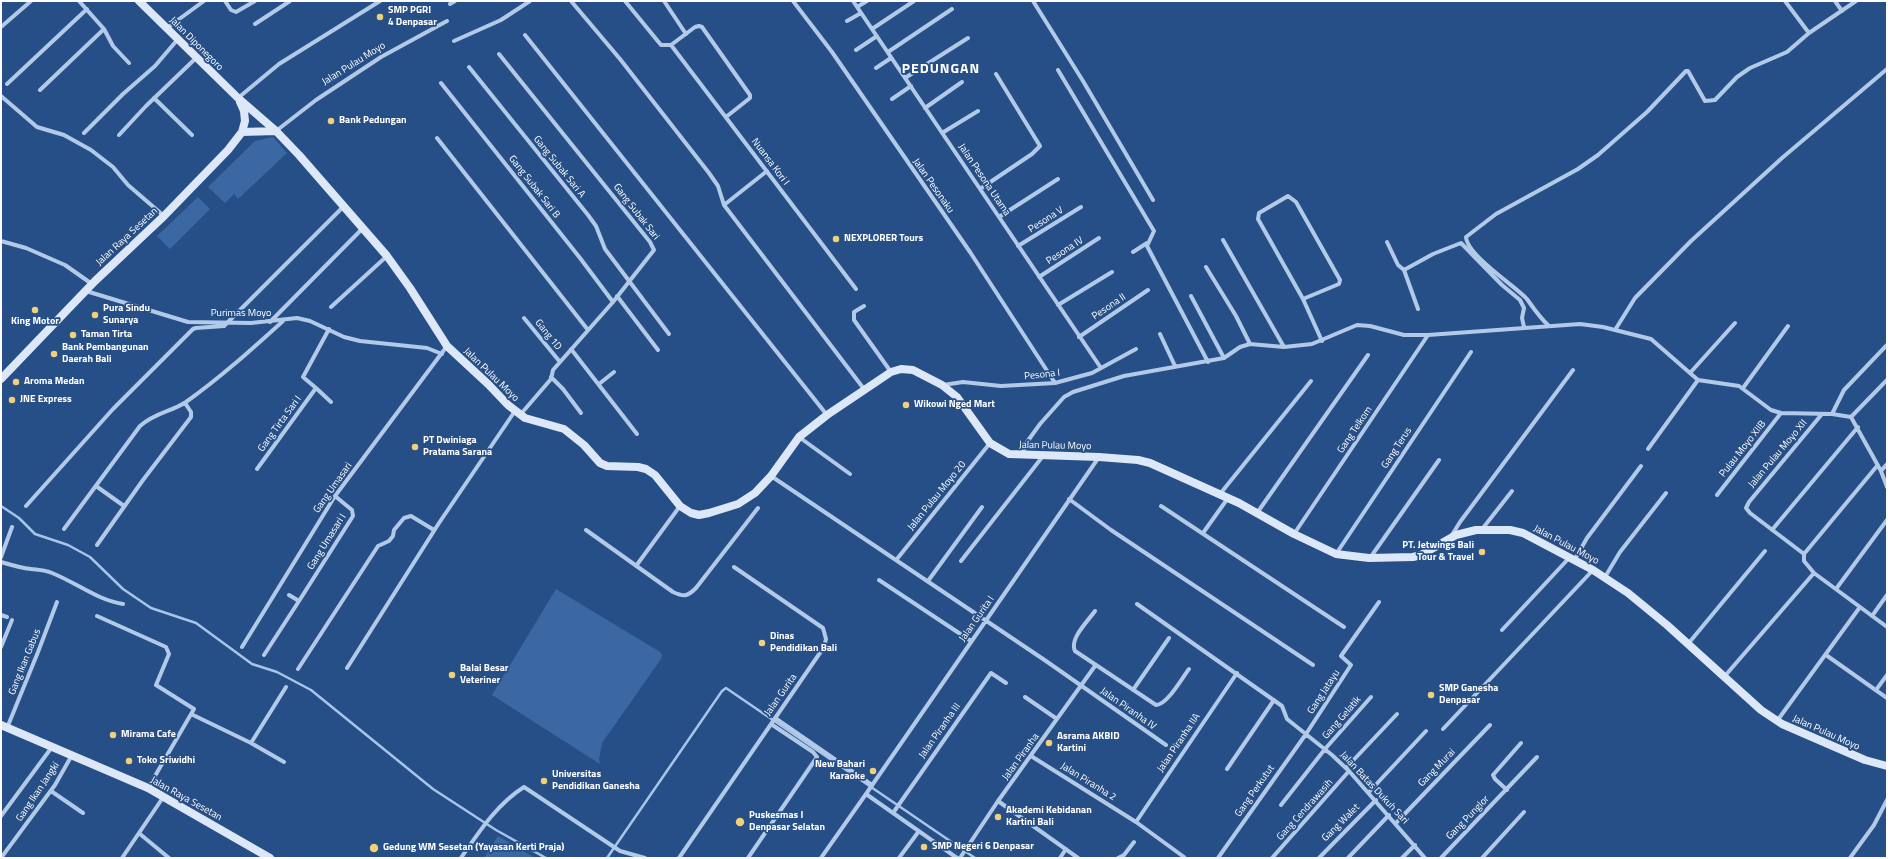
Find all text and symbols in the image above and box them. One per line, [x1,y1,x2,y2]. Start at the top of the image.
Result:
place label: SMP PGRI 4 Denpasar [388,5,437,28]
marker: SMP PGRI 4 Denpasar [375,12,385,22]
street label: Jalan Diponegoro [166,14,226,74]
street label: Jalan Pulau Moyo [320,40,388,88]
district label: PEDUNGAN [902,62,980,78]
place label: Bank Pedungan [339,115,407,127]
marker: Bank Pedungan [326,116,336,126]
street label: Gang Subak Sari A [530,134,588,200]
street label: Nuansa Kori I [749,136,791,188]
street label: Jalan Pesona Utama [955,142,1013,218]
street label: Gang Subak Sari B [506,153,562,221]
street label: Jalan Pesonaku [910,156,956,216]
street label: Gang Subak Sari [610,182,662,242]
street label: Pesona V [1026,204,1066,236]
street label: Jalan Raya Sesetan [94,205,160,269]
place label: NEXPLORER Tours [844,233,923,245]
marker: NEXPLORER Tours [831,234,841,244]
street label: Pesona IV [1044,235,1086,267]
street label: Pesona II [1090,291,1128,323]
place label: Pura Sindu Sunarya [103,303,150,326]
marker: King Motor [30,305,40,315]
street label: Purimas Moyo [211,308,271,320]
marker: Pura Sindu Sunarya [90,310,100,320]
place label: King Motor [11,316,59,328]
street label: Gang 1D [532,317,564,353]
place label: Taman Tirta [81,329,132,341]
marker: Taman Tirta [68,330,78,340]
place label: Bank Pembangunan Daerah Bali [62,342,149,366]
street label: Jalan Pulau Moyo [461,346,521,404]
marker: Bank Pembangunan Daerah Bali [49,349,59,359]
street label: Pesona I [1024,367,1060,383]
place label: Aroma Medan [24,376,85,388]
marker: Aroma Medan [11,377,21,387]
place label: JNE Express [20,394,72,406]
street label: Gang Tirta Sari I [256,394,304,454]
marker: JNE Express [7,395,17,405]
place label: Wikowi Nged Mart [914,399,995,411]
marker: Wikowi Nged Mart [901,400,911,410]
street label: Gang Telkom [1335,404,1375,456]
street label: Pulau Moyo XIIB [1717,418,1769,480]
street label: Jalan Pulau Moyo XII [1746,418,1810,490]
street label: Gang Terus [1379,425,1415,471]
place label: PT Dwiniaga Pratama Sarana [423,435,492,458]
street label: Jalan Pulau Moyo [1019,439,1091,453]
marker: PT Dwiniaga Pratama Sarana [410,442,420,452]
street label: Jalan Pulau Moyo 20 [905,459,969,533]
street label: Gang Umasari [311,460,355,516]
street label: Gang Umasari I [305,512,349,572]
street label: Jalan Pulau Moyo [1531,523,1601,567]
place label: PT. Jetwings Bali Tour & Travel [1402,540,1474,564]
marker: PT. Jetwings Bali Tour & Travel [1477,547,1487,557]
street label: Jalan Gurita I [957,594,997,644]
street label: Gang Ikan Gabus [6,627,44,697]
place label: Dinas Pendidikan Bali [770,631,837,654]
marker: Dinas Pendidikan Bali [757,638,767,648]
place label: Balai Besar Veteriner [460,663,509,686]
street label: Gang Jatayu [1305,668,1343,716]
marker: Balai Besar Veteriner [447,670,457,680]
street label: Jalan Gurita [762,672,800,718]
place label: SMP Ganesha Denpasar [1439,683,1498,706]
street label: Jalan Piranha IV [1098,685,1158,733]
marker: SMP Ganesha Denpasar [1426,690,1436,700]
street label: Gang Gelatik [1320,694,1364,742]
street label: Jalan Piranha III [917,701,963,761]
street label: Jalan Piranha IIA [1155,711,1203,775]
street label: Jalan Pulau Moyo [1790,713,1862,753]
place label: Mirama Cafe [121,729,176,741]
marker: Mirama Cafe [108,730,118,740]
street label: Jalan Piranha [1000,731,1042,783]
place label: Asrama AKBID Kartini [1057,731,1120,754]
marker: Asrama AKBID Kartini [1044,738,1054,748]
street label: Gang Murai [1416,746,1458,790]
street label: Jalan Batas Dukuh Sari [1337,749,1411,827]
place label: Toko Sriwidhi [137,755,195,767]
marker: Toko Sriwidhi [124,756,134,766]
place label: New Bahari Karaoke [815,759,865,782]
street label: Gang Ikan Jangki [14,760,62,824]
street label: Jalan Piranha 2 [1058,760,1118,804]
street label: Gang Perkutut [1233,763,1277,819]
marker: New Bahari Karaoke [868,766,878,776]
place label: Universitas Pendidikan Ganesha [552,769,640,792]
street label: Jalan Raya Sesetan [148,774,224,824]
marker: Universitas Pendidikan Ganesha [539,776,549,786]
street label: Gang Cendrawasih [1274,777,1336,843]
street label: Gang Punglor [1444,793,1492,843]
street label: Gang Walet [1320,802,1362,844]
place label: Akademi Kebidanan Kartini Bali [1006,805,1092,828]
place label: Puskesmas I Denpasar Selatan [749,810,825,834]
marker: Akademi Kebidanan Kartini Bali [993,812,1003,822]
marker: Puskesmas I Denpasar Selatan [734,816,746,828]
place label: SMP Negeri 6 Denpasar [932,841,1034,853]
marker: Gedung WM Sesetan (Yayasan Kerti Praja) [368,842,380,854]
place label: Gedung WM Sesetan (Yayasan Kerti Praja) [383,842,564,854]
marker: SMP Negeri 6 Denpasar [919,842,929,852]

